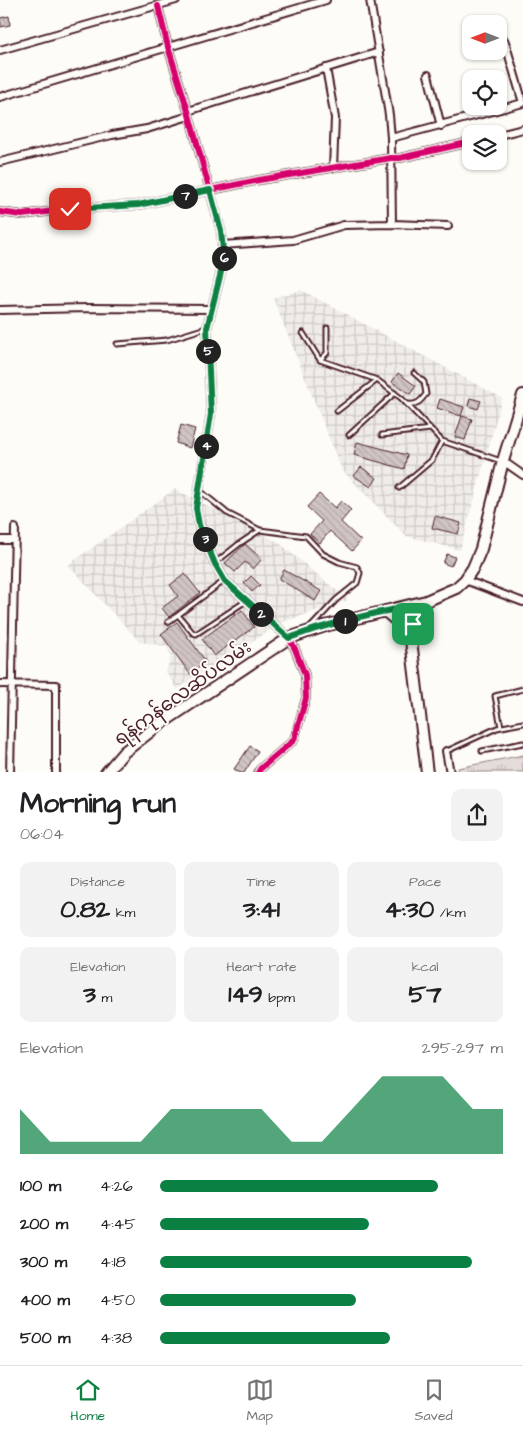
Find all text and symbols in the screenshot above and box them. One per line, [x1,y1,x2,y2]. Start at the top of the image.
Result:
north arrow [462,15,508,60]
map controls [462,15,507,170]
button: locate [462,70,507,115]
button: layers [462,125,507,170]
pin: 7 [172,184,198,208]
text: 7 [181,186,190,206]
pin [49,188,91,230]
icon: check [56,195,84,223]
pin: 6 [212,246,236,270]
text: 6 [220,248,229,268]
pin: 5 [196,338,220,364]
text: 5 [204,341,213,361]
pin: 4 [194,434,218,458]
text: 4 [202,436,211,456]
pin: 3 [192,526,218,552]
text: 3 [202,529,209,549]
pin: 2 [248,602,274,626]
pin [392,603,434,645]
text: 2 [257,604,266,624]
pin: 1 [332,608,358,634]
icon: arrive [399,610,427,638]
text: 1 [345,611,346,631]
street label: ရန်ကုန်လေဆိပ်လမ်း [107,632,258,754]
text: Morning run [20,784,176,823]
button: share [451,789,503,841]
text: 06:04 [20,823,64,845]
text: Distance [71,872,125,892]
text: Time [247,872,276,892]
text: Pace [409,872,441,892]
text: 0.82 [60,892,110,927]
text: 3:41 [243,892,280,927]
text: 4:30 [385,892,434,927]
text: km [110,903,135,923]
text: /km [434,903,466,923]
text: Elevation [70,957,125,977]
text: Heart rate [226,957,297,977]
text: kcal [412,957,439,977]
text: 3 [83,977,96,1012]
text: 149 [228,977,263,1012]
text: 57 [409,977,442,1012]
text: m [96,988,112,1008]
text: bpm [263,988,295,1008]
text: Elevation [20,1037,83,1059]
text: 295–297 m [421,1037,503,1059]
text: 100 m [20,1175,61,1197]
text: 4:26 [100,1175,133,1197]
text: 200 m [20,1213,68,1235]
text: 4:45 [100,1213,136,1235]
text: 300 m [20,1251,67,1273]
text: 4:18 [100,1251,126,1273]
text: 400 m [20,1289,70,1311]
text: 4:50 [100,1289,135,1311]
text: 500 m [20,1327,70,1349]
text: 4:38 [100,1327,132,1349]
tab: Home [70,1376,105,1426]
tab: Map [246,1376,274,1426]
tab: Saved [415,1376,453,1426]

